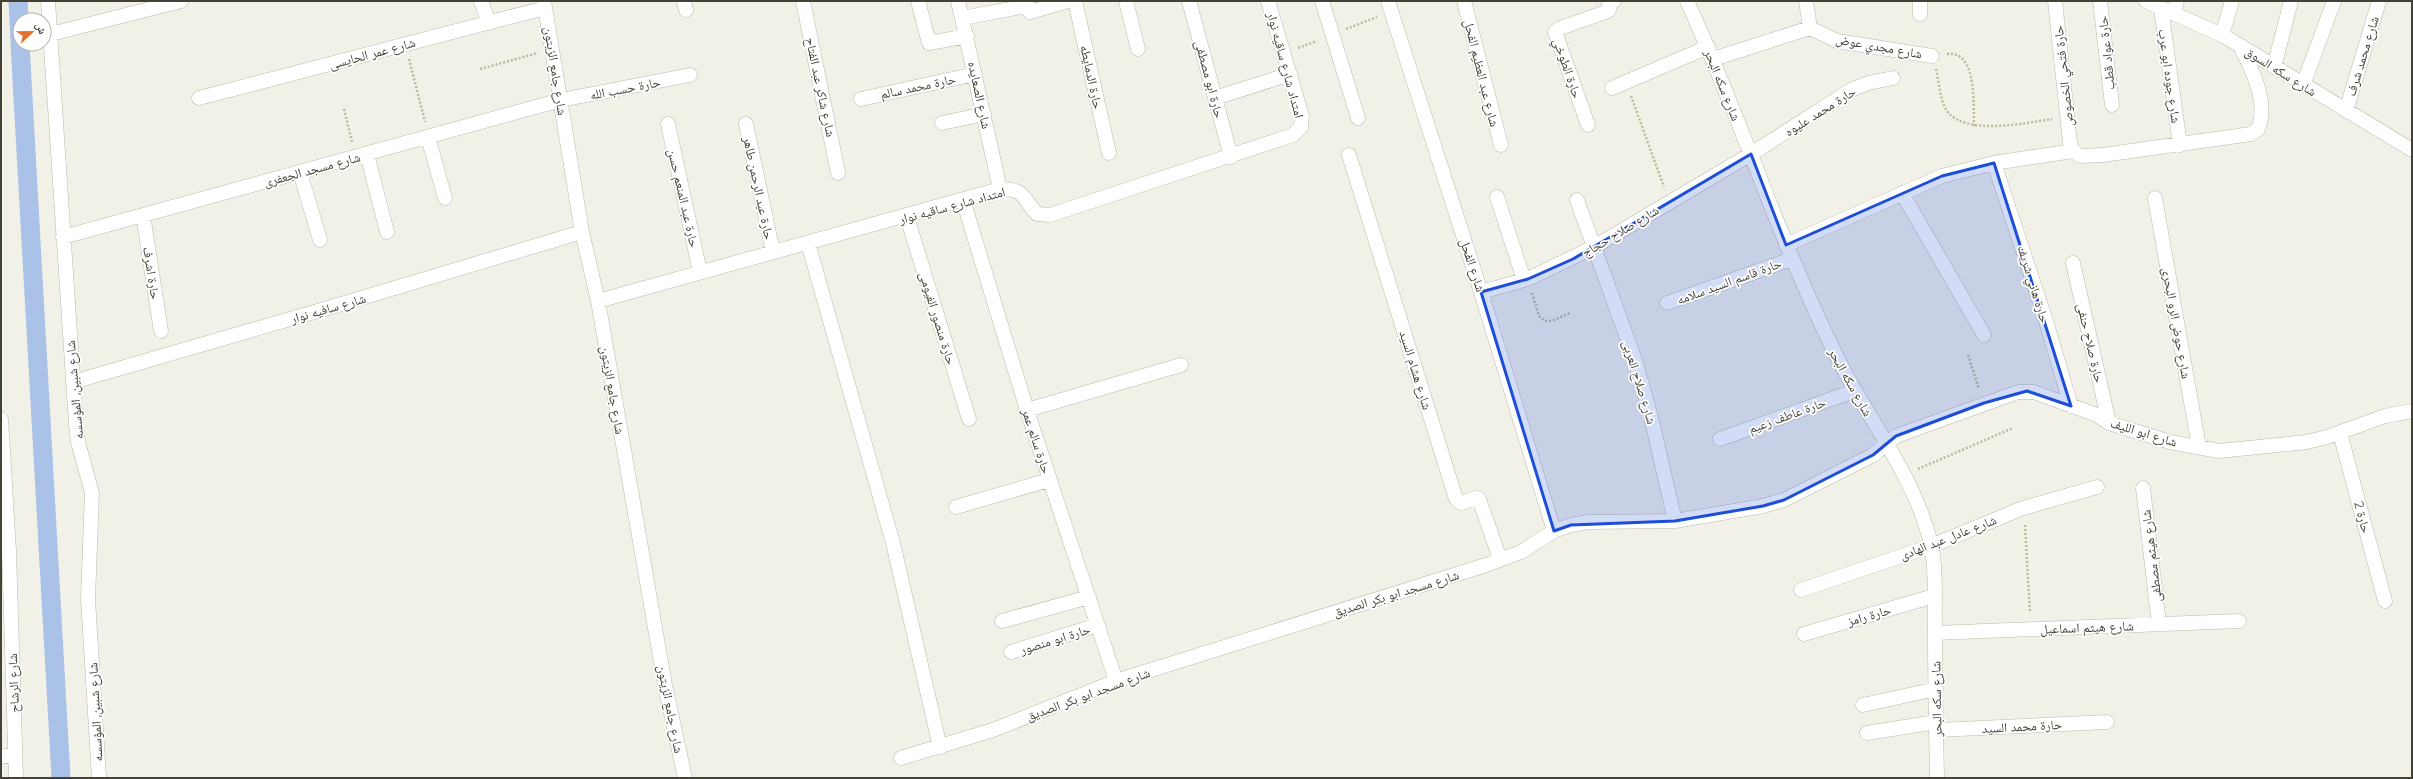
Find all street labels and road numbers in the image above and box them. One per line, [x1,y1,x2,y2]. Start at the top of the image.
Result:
street label: امتداد شارع ساقيه نوار [1262,9,1308,120]
street label: شارع محمد شرف [2342,14,2384,98]
street label: حارة عواد قطب [2094,15,2119,91]
street label: شارع عبد العظيم الفحل [1459,18,1503,129]
street label: حارة فتحي الخصوص [2050,24,2080,127]
street label: شارع جامع الزيتون [539,26,571,117]
street label: شارع جوده ابو عرب [2153,28,2185,124]
street label: شارع مجدي عوض [1834,31,1923,65]
street label: شارع عمر الحايسى [327,34,417,74]
street label: شارع شاكر عبد الفتاح [801,36,839,139]
street label: حارة الطوخي [1547,36,1586,101]
street label: حارة ابو مصطفى [1191,38,1228,120]
street label: حارة الدمايطه [1076,43,1107,111]
street label: شارع سكه السوق [2241,43,2320,101]
street label: شارع سكه البحر [1699,46,1745,124]
street label: شارع الصعايده [963,60,995,131]
street label: حارة محمد سالم [879,70,957,103]
street label: حارة حسب الله [588,73,662,104]
street label: حارة محمد عليوه [1781,83,1859,140]
street label: حارة عبد الرحمن طاهر [739,134,778,241]
street label: حارة عبد المنعم حسن [664,147,703,249]
street label: شارع مسجد الجعفرى [262,148,363,192]
street label: امتداد شارع ساقيه نوار [896,183,1007,229]
street label: شارع صلاح حجاج [1579,202,1662,262]
street label: شارع الفحل [1455,236,1489,294]
street label: حارة هاني شريف [2011,243,2053,326]
street label: حارة اشرف [139,245,164,301]
street label: حارة قاسم السيد سلامه [1674,255,1784,308]
street label: شارع حوض الرو البحرى [2157,266,2195,380]
street label: حارة منصور الفيومى [915,270,960,367]
street label: شارع سافيه نوار [288,290,368,329]
street label: حارة صلاح حنفى [2072,302,2108,385]
street label: شارع هشام السيد [1394,328,1436,412]
street label: شارع صلاح العربى [1618,338,1660,427]
street label: شارع شبين, المؤسسه [62,340,88,440]
street label: شارع سكه البحر [1823,344,1876,420]
street label: شارع جامع الزيتون [595,345,629,436]
street label: حارة عاطف زعيم [1746,394,1828,437]
street label: حارة سالم عمر [1018,405,1055,476]
street label: شارع ابو الليف [2108,414,2179,452]
street label: حارة 2 [2350,499,2375,535]
street label: شارع هيثم مصطفى [2137,509,2167,603]
street label: شارع عادل عبد الهادى [1897,511,1999,565]
street label: شارع مسجد ابو بكر الصديق [1331,566,1461,622]
street label: حارة رامز [1844,601,1893,630]
street label: شارع هيثم اسماعيل [2040,617,2134,639]
street label: حارة ابو منصور [1017,621,1092,659]
street label: شارع الرشاح [4,653,24,713]
street label: شارع سكه البحر [1927,661,1947,738]
street label: شارع شبين, المؤسسه [84,662,108,762]
street label: شارع جامع الزيتون [653,664,687,755]
street label: شارع مسجد ابو بكر الصديق [1024,664,1153,726]
street label: حارة محمد السيد [1981,716,2063,737]

